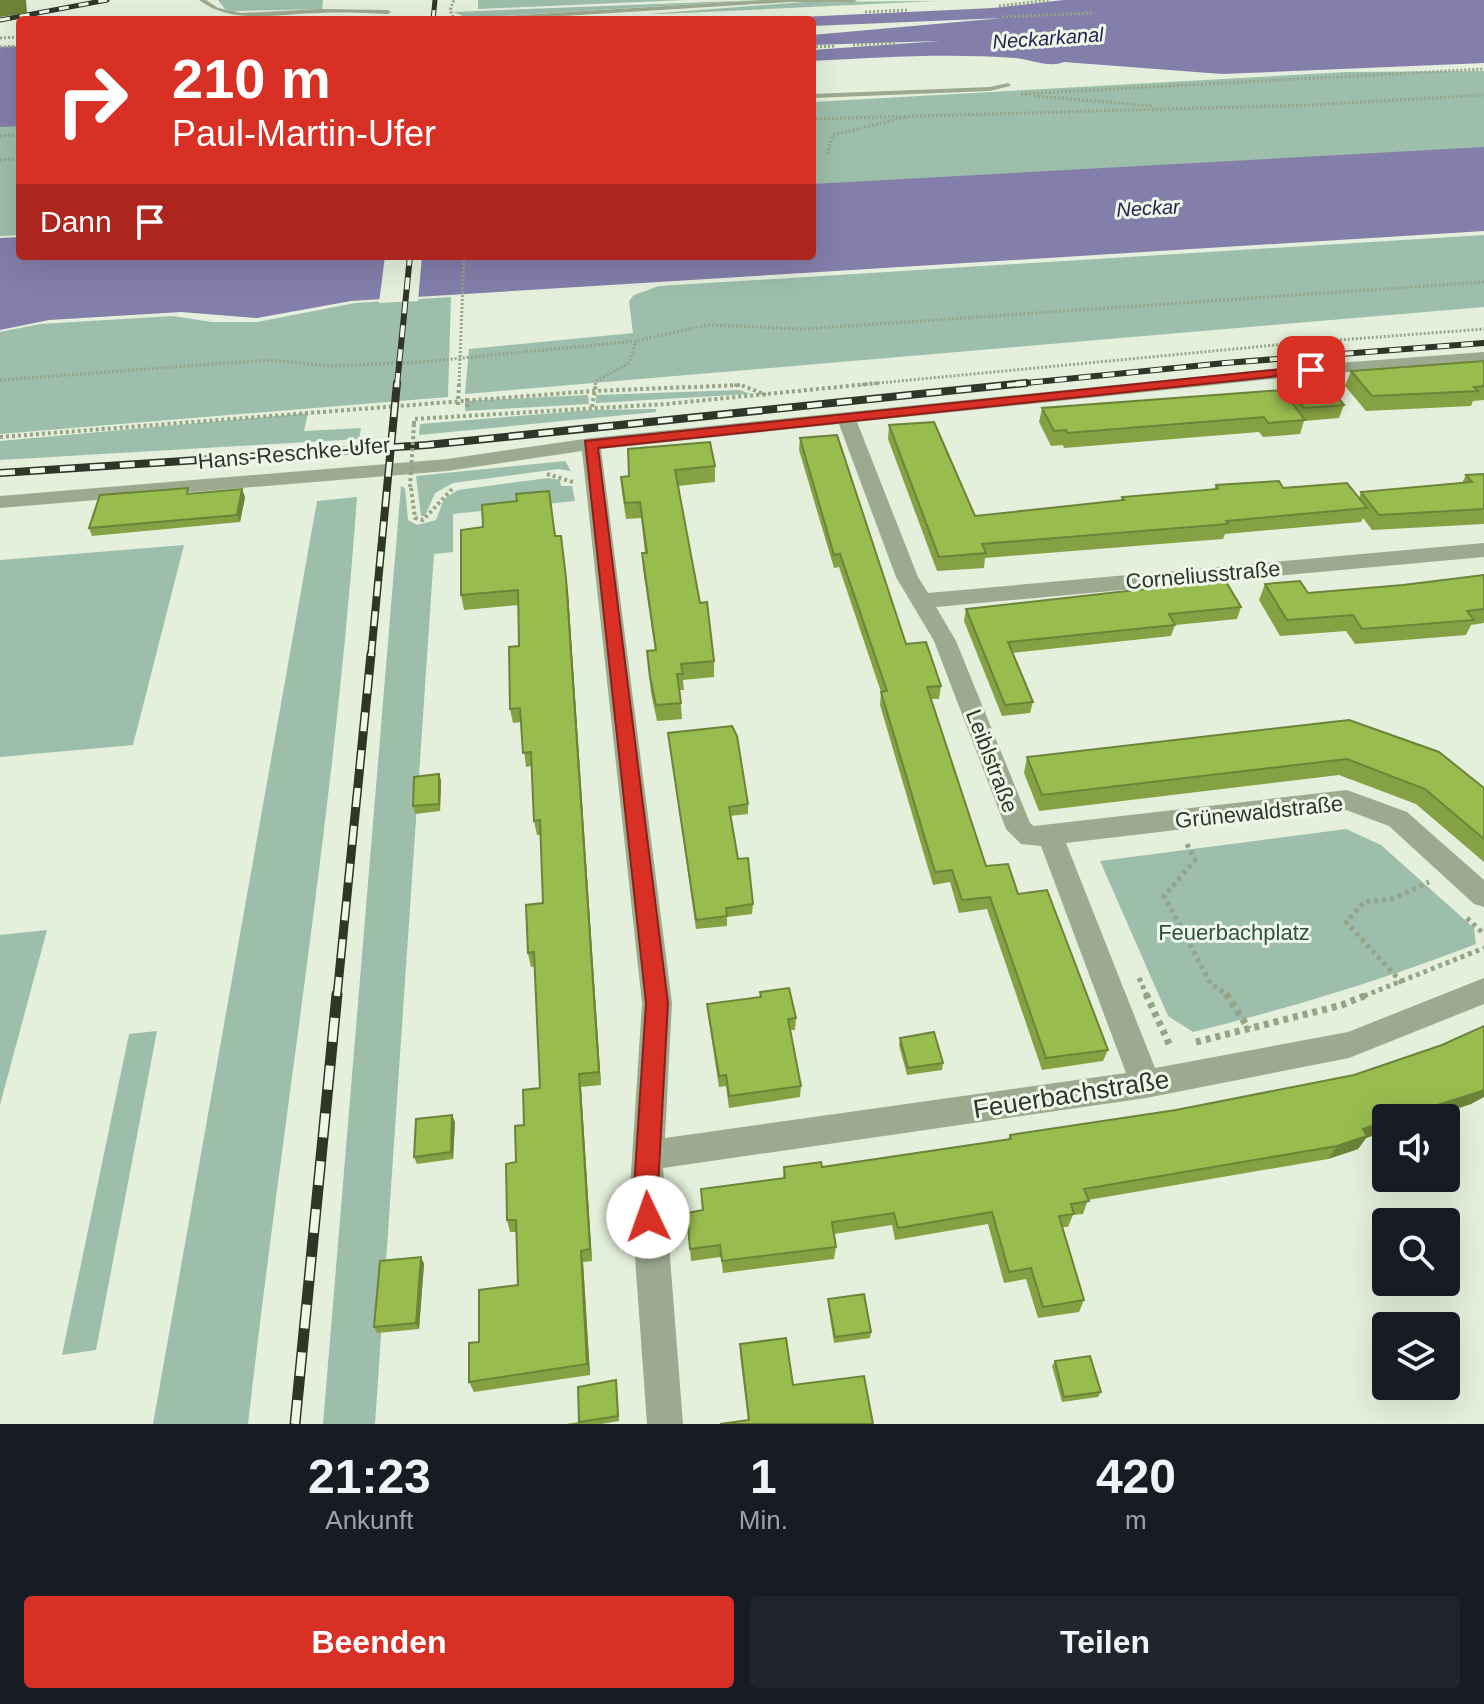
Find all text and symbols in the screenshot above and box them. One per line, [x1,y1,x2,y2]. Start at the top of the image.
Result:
water label: Neckarkanal [992,23,1105,53]
text: 210 m [172,47,331,110]
icon: right [40,48,144,152]
text: Paul-Martin-Ufer [172,113,436,154]
water label: Neckar [1116,195,1182,221]
icon: arrive [128,200,172,244]
text: Dann [40,205,112,238]
pin [1277,336,1345,404]
icon: arrive [1289,348,1333,392]
street label: Hans-Reschke-Ufer [197,432,391,474]
street label: Corneliusstraße [1125,556,1281,594]
street label: Leiblstraße [961,706,1023,816]
street label: Grünewaldstraße [1174,791,1344,833]
park label: Feuerbachplatz [1158,920,1310,945]
street label: Feuerbachstraße [971,1064,1171,1124]
map controls [1372,1104,1460,1400]
button: sound [1372,1104,1460,1192]
position arrow [606,1175,690,1259]
button: search [1372,1208,1460,1296]
button: layers [1372,1312,1460,1400]
text: 21:23 [308,1450,431,1503]
text: 1 [750,1450,777,1503]
text: 420 [1096,1450,1176,1503]
text: Ankunft [325,1505,413,1535]
text: Min. [739,1505,788,1535]
text: m [1125,1505,1147,1535]
button: Beenden [24,1596,734,1688]
button: Teilen [750,1596,1460,1688]

